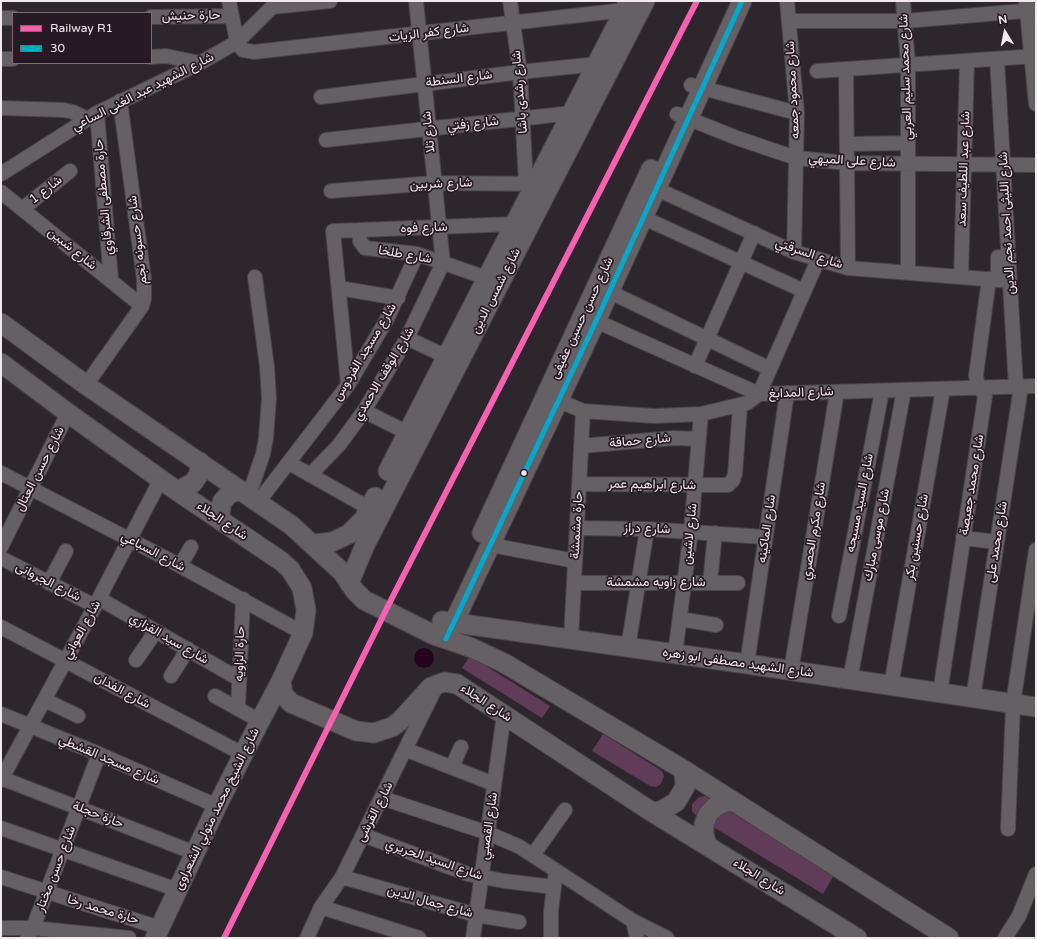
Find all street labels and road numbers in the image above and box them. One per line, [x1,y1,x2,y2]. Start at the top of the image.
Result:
street label: حارة حنيش [161,8,221,24]
street label: شارع محمد سليم العربي [896,14,916,140]
street label: شارع كفر الزيات [388,20,470,46]
street label: شارع محمود جمعه [783,40,803,140]
street label: شارع الشهيد عبد الغنى الساعي [69,49,217,135]
street label: شارع رشدى باشا [509,50,531,134]
street label: شارع السنطة [425,67,493,91]
street label: شارع تلا [419,110,439,154]
street label: شارع عبد اللطيف سعد [954,111,974,227]
street label: شارع زفتي [446,114,500,134]
street label: حارة مصطفى الشرقاوي [91,138,117,256]
street label: شارع على الميهي [808,151,896,171]
street label: شارع الليثى احمد نجم الدين [995,151,1019,295]
street label: شارع 1 [26,172,66,208]
street label: شارع شربين [409,175,473,193]
street label: شارع حسونه نجم [125,195,151,285]
street label: شارع فوه [400,219,448,237]
street label: شارع شبين [44,224,100,274]
street label: شارع السرقتي [773,235,845,273]
street label: شارع طلخا [377,243,433,267]
street label: شارع شمس الدين [468,245,524,337]
street label: شارع حسن حسين عفيفى [547,255,617,381]
street label: شارع مسجد الفردوس [330,300,400,404]
street label: شارع الوقف الاحمدي [350,325,418,423]
street label: شارع المدابغ [768,384,834,402]
street label: شارع حسن العتال [12,424,68,514]
street label: شارع حماقة [609,431,671,451]
street label: شارع محمد جعيصة [956,433,988,537]
street label: شارع السيد مسيحه [843,452,877,554]
street label: شارع ابراهيم عمر [608,476,696,494]
street label: شارع مكرم الحصري [799,481,829,581]
street label: شارع موسى مبارك [860,487,894,583]
street label: حارة مشمشة [567,491,587,559]
street label: شارع حسنين بكر [902,493,932,581]
street label: شارع الماكينه [754,494,780,564]
street label: شارع الجلاء [193,498,251,544]
street label: شارع محمد على [983,500,1011,584]
street label: شارع لاشين [679,503,701,565]
street label: شارع دراز [623,520,671,538]
street label: شارع السباعي [118,529,188,575]
street label: شارع الجروانى [13,559,83,605]
street label: شارع زاويه مشمشة [606,575,706,591]
street label: شارع العواني [60,598,104,662]
street label: شارع سيد القزازي [127,610,211,668]
street label: حارة الزاويه [231,626,249,682]
street label: شارع الشهيد مصطفى ابو زهره [661,645,815,681]
street label: شارع الفدان [91,670,153,712]
street label: شارع الجلاء [457,681,515,725]
street label: شارع الشيخ محمد متولي الشعراوى [171,725,263,893]
street label: شارع مسجد القشطي [56,732,162,788]
street label: شارع القرشى [353,779,397,845]
street label: شارع القصبي [477,791,501,861]
street label: حارة حجلة [70,798,126,832]
street label: شارع حسن مختار [32,824,80,914]
street label: شارع السيد الحريري [383,836,485,884]
street label: شارع الجلاء [730,855,788,899]
street label: شارع جمال الدين [385,882,475,922]
street label: حارة محمد رخا [65,892,141,928]

